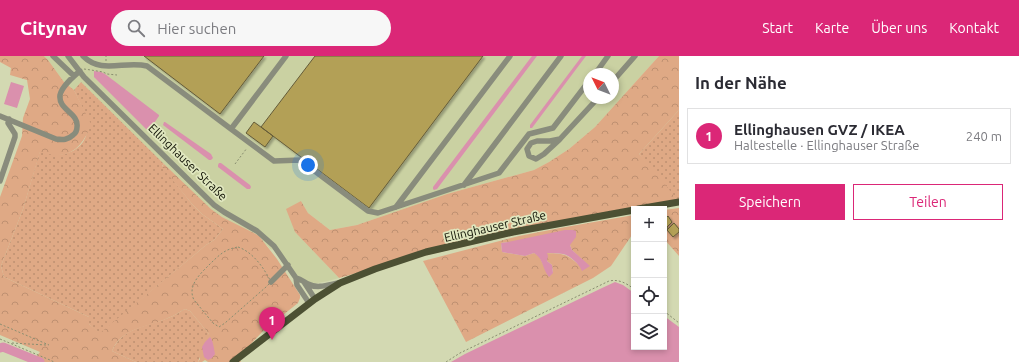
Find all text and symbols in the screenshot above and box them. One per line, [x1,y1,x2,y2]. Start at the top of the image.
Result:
search box [111,10,391,46]
text: Citynav [20,17,87,39]
icon: search [125,17,147,39]
text: Hier suchen [157,20,236,37]
text: Start [762,20,793,36]
text: Karte [815,20,849,36]
text: Über uns [871,20,927,36]
text: Kontakt [949,20,999,36]
north arrow [583,68,619,104]
text: In der Nähe [695,73,787,92]
street label: Ellinghauser Straße [146,121,230,203]
text: Ellinghausen GVZ / IKEA [734,121,905,138]
text: 1 [705,129,713,143]
text: 240 m [966,129,1002,143]
text: Haltestelle · Ellinghauser Straße [734,138,919,152]
your location [298,155,318,175]
button: Speichern [695,184,845,220]
button: Teilen [853,184,1003,220]
map controls [631,206,667,350]
button: + [631,206,667,242]
street label: Ellinghauser Straße [443,208,547,244]
button: − [631,242,667,278]
button: locate [631,278,667,314]
pin: 1 [259,307,285,340]
button: layers [631,314,667,350]

